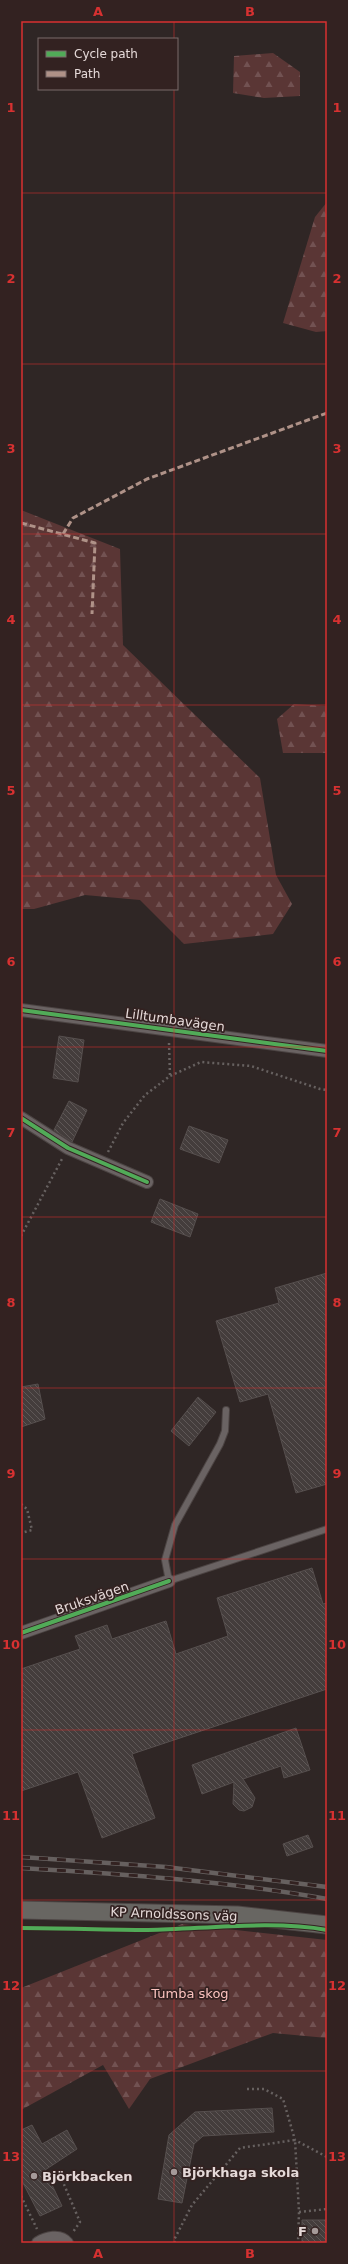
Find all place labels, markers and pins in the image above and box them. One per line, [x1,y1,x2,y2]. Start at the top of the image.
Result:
place label: Björkhaga skola [182,2165,299,2180]
marker: Björkhaga skola [169,2167,179,2177]
place label: Björkbacken [42,2169,133,2184]
marker: Björkbacken [29,2171,39,2181]
place label: F [298,2224,307,2239]
marker: F [310,2226,320,2236]

